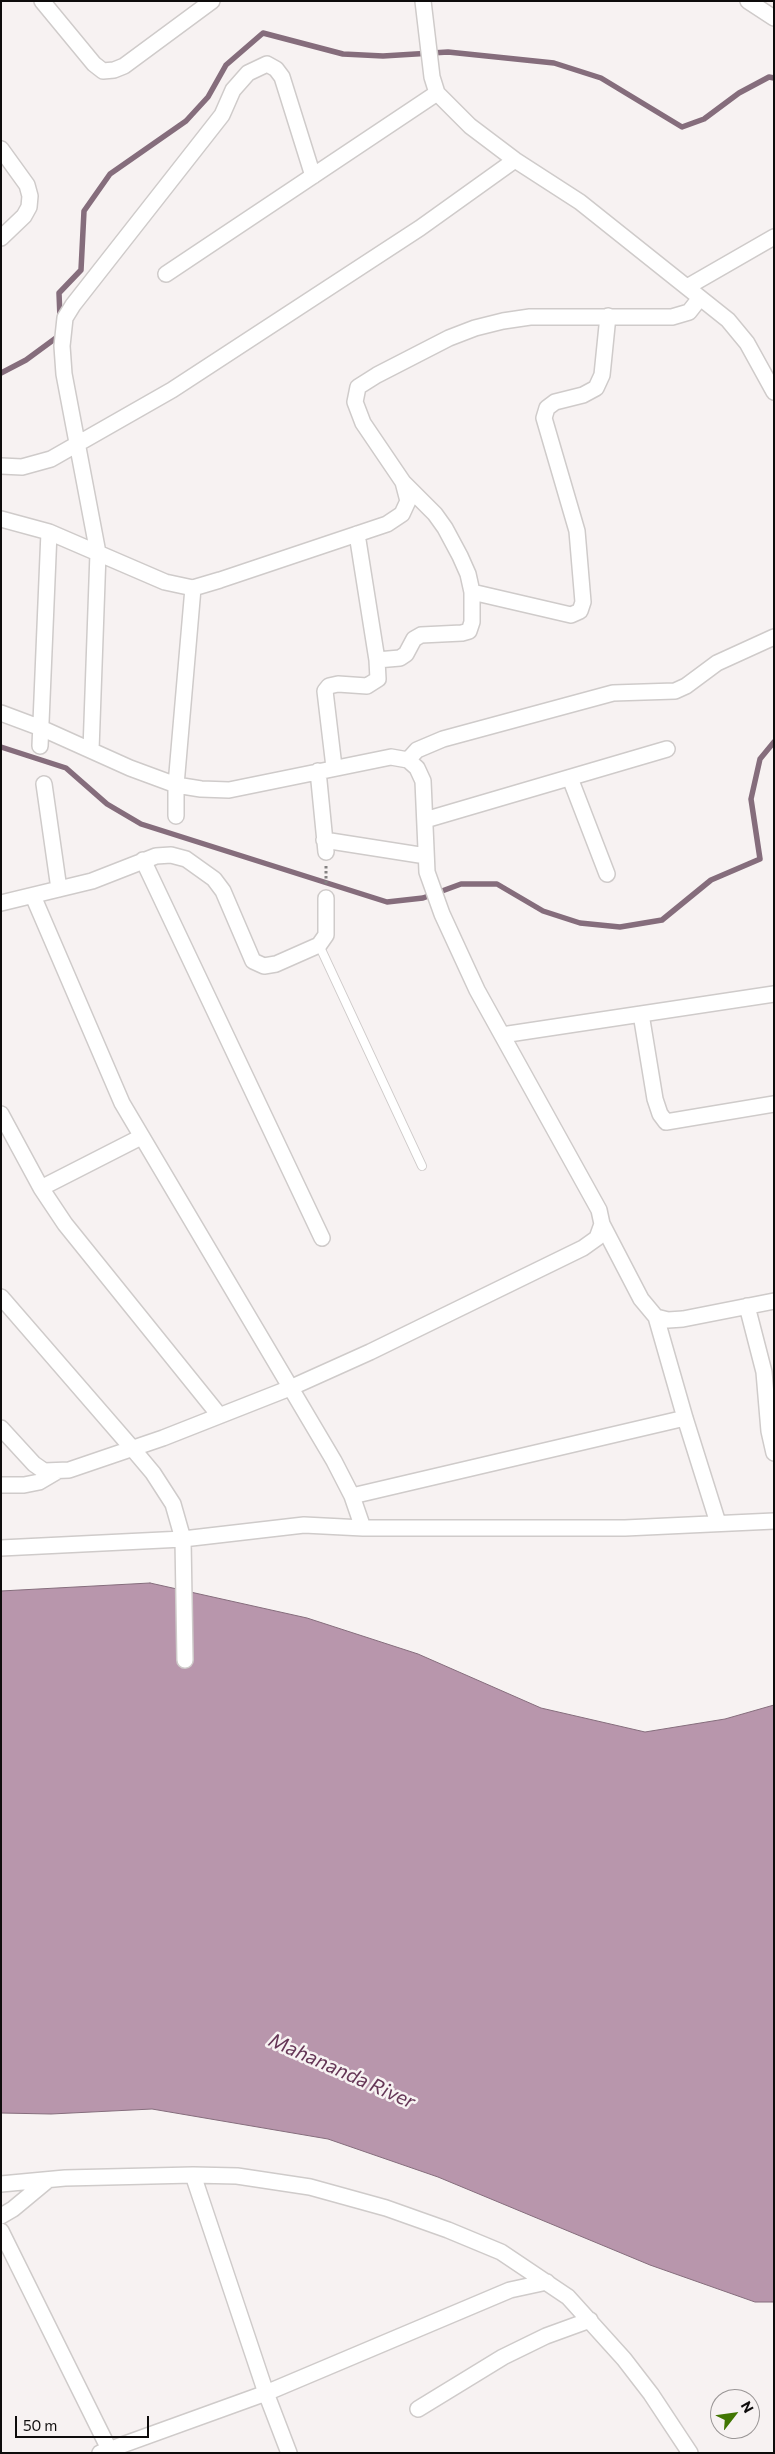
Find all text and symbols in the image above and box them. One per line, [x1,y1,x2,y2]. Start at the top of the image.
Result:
water label: Mahananda River [265,2028,419,2114]
north arrow [710,2389,760,2439]
text: N [738,2398,758,2416]
scale bar [18,2406,151,2438]
text: 50 m [23,2416,57,2434]

